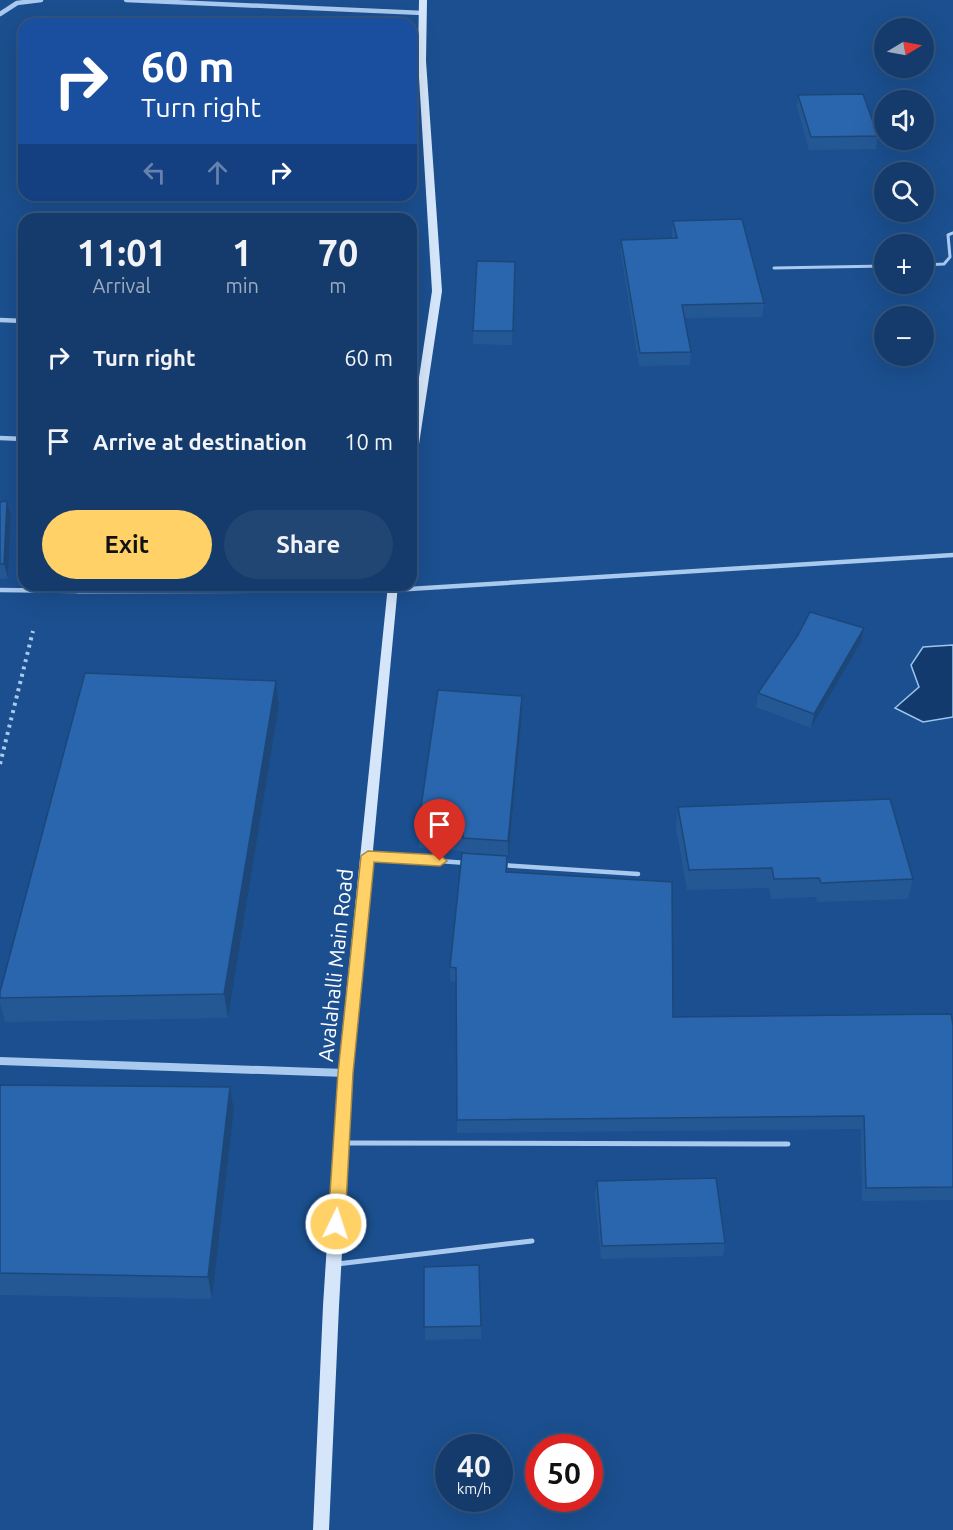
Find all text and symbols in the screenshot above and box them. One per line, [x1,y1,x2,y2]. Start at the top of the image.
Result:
north arrow [874,18,934,78]
map controls [874,18,934,366]
icon: right [42,42,120,120]
text: 60 m [141,43,235,90]
button: sound [874,90,934,150]
text: Turn right [141,92,261,122]
icon: left [138,156,171,189]
icon: ahead [201,156,234,189]
icon: right [264,156,297,189]
button: search [874,162,934,222]
text: 11:01 [77,232,167,273]
text: 1 [232,232,252,273]
text: 70 [318,232,358,273]
button: + [874,234,934,294]
text: Arrival [93,274,151,297]
text: min [225,274,259,297]
text: m [329,274,347,297]
button: − [874,306,934,366]
icon: right [42,341,75,374]
text: Turn right [93,345,195,370]
text: 60 m [344,345,393,370]
icon: arrive [42,425,75,458]
text: Arrive at destination [93,429,307,454]
text: 10 m [344,429,393,454]
button: Exit [42,510,212,579]
button: Share [224,510,393,579]
pin [414,799,465,861]
icon: arrive [423,808,456,841]
street label: Avalahalli Main Road [313,867,357,1063]
position arrow [304,1192,368,1256]
speed limit sign: 50 [525,1434,603,1512]
text: 40 [457,1449,491,1483]
text: km/h [457,1480,491,1497]

